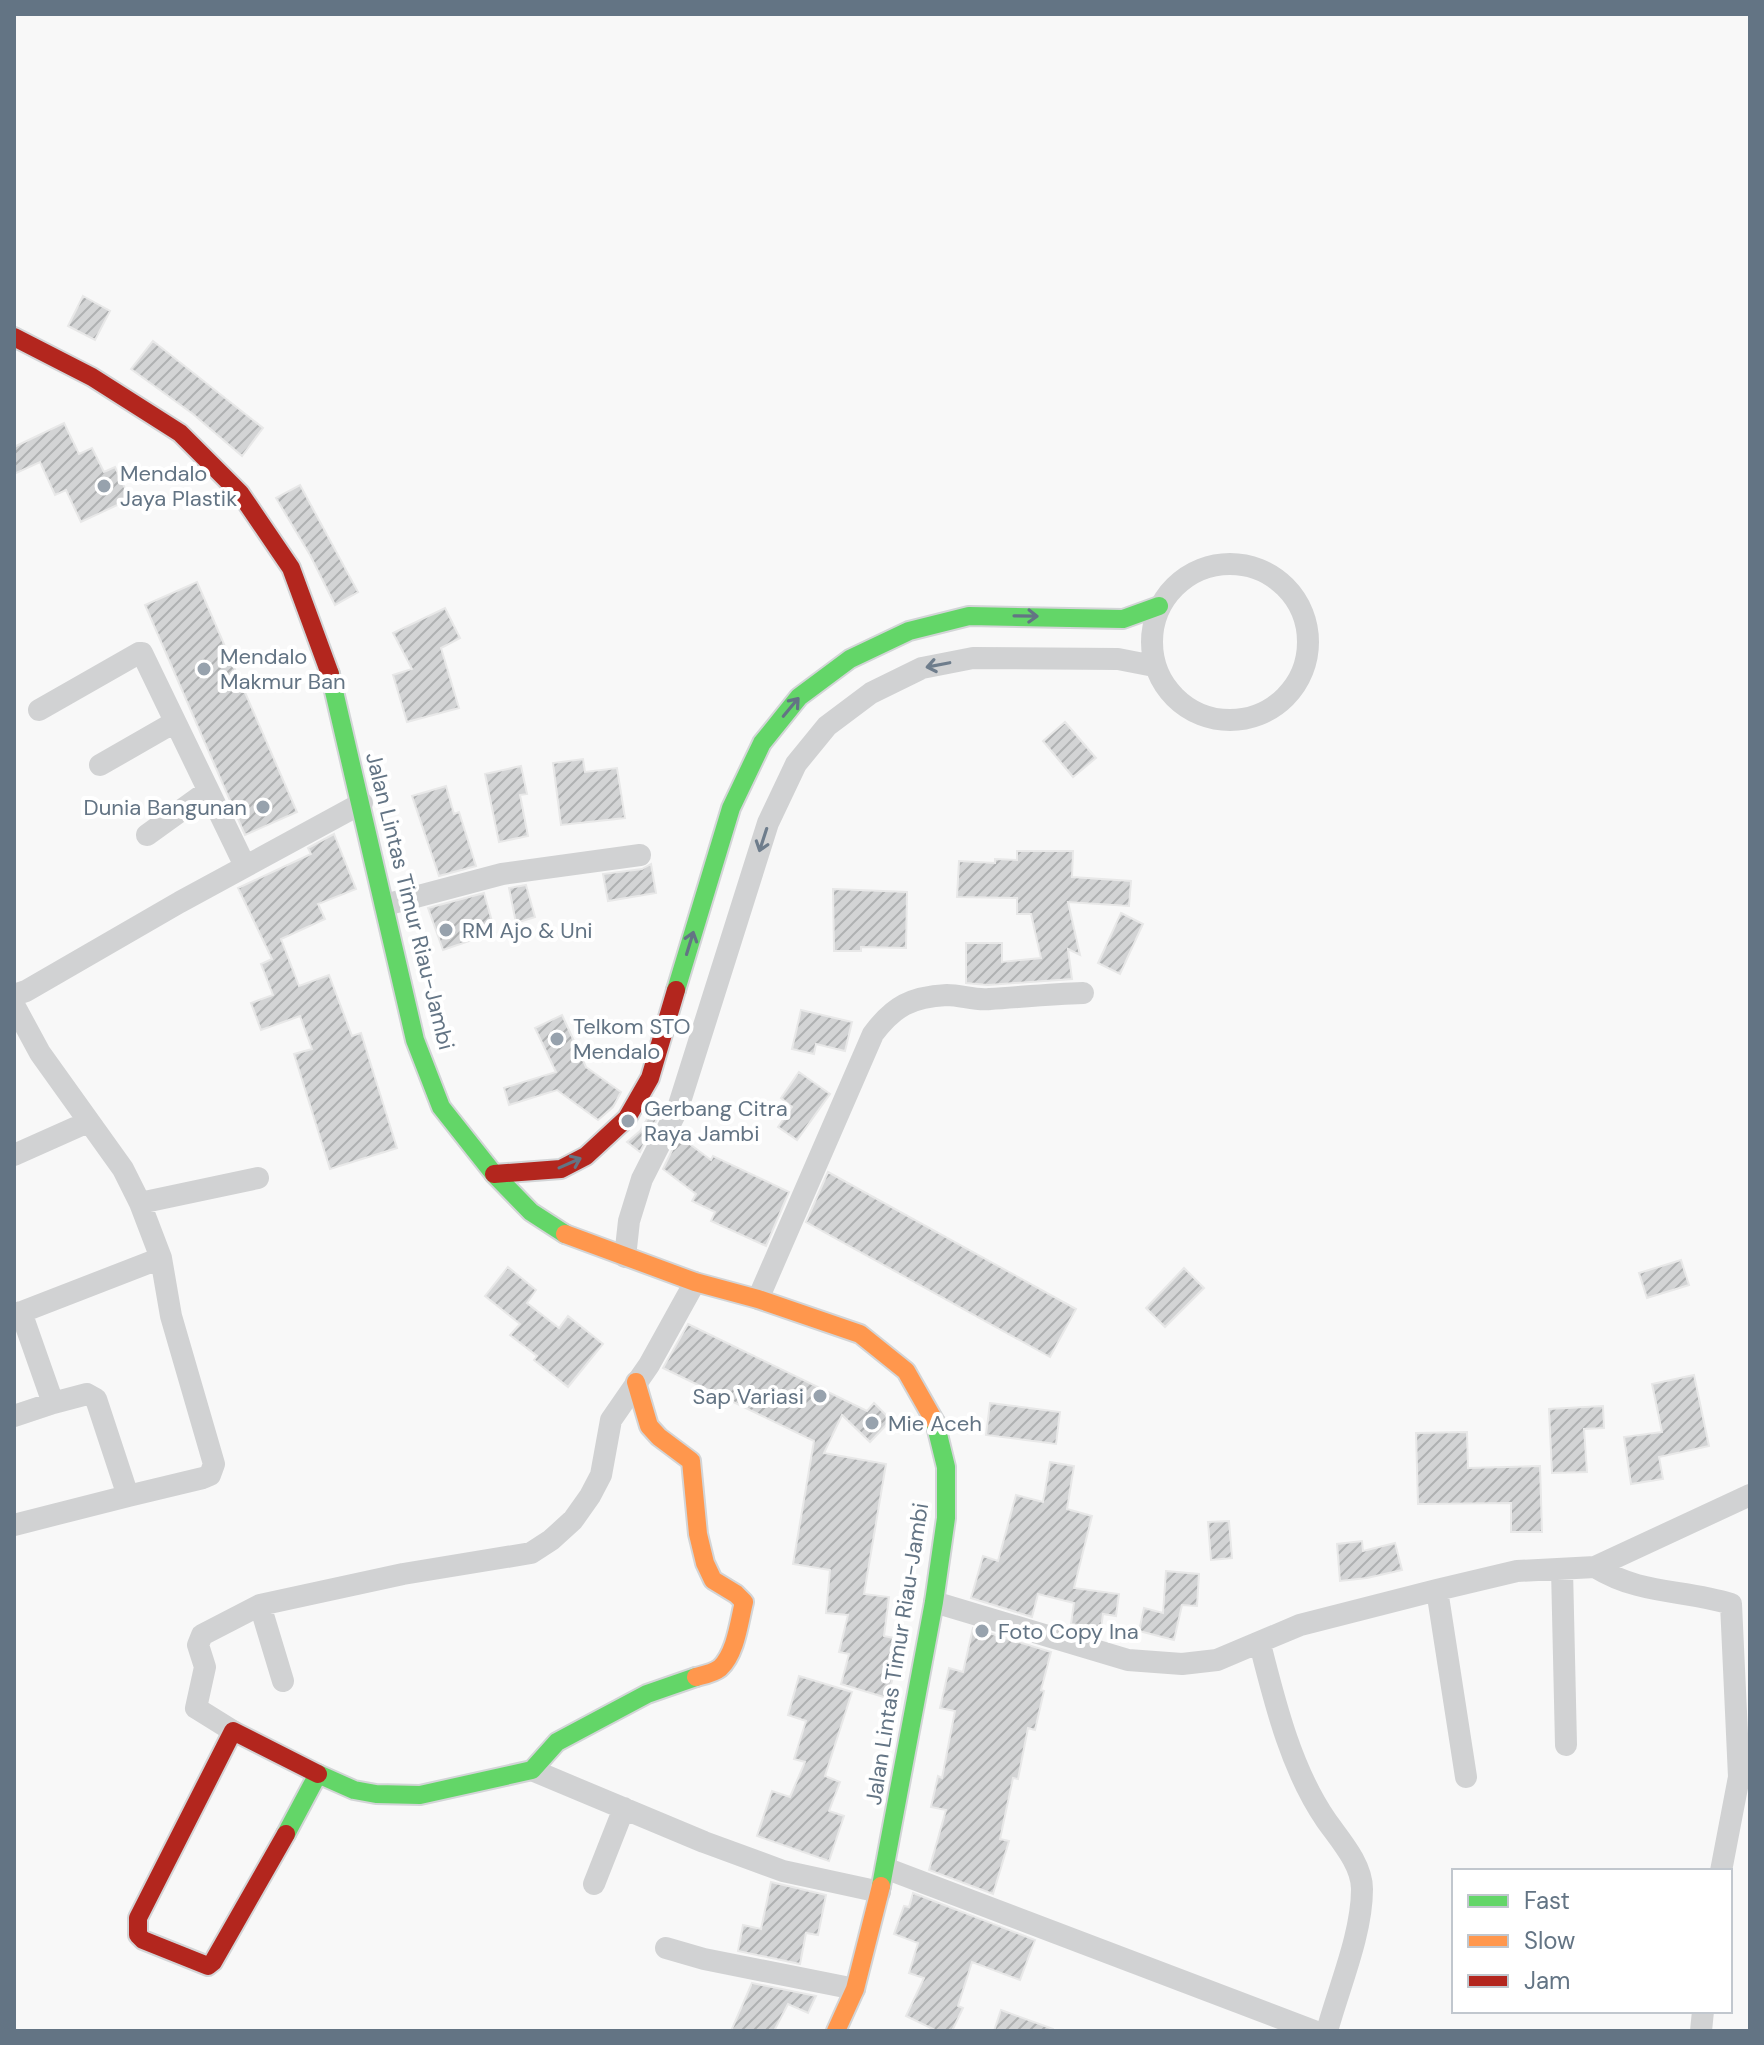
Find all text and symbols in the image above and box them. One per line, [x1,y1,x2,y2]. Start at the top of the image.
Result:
place label: Mendalo Jaya Plastik [120,459,237,513]
marker: Mendalo Jaya Plastik [95,477,113,495]
one-way arrow [1012,609,1039,624]
place label: Mendalo Makmur Ban [220,642,346,696]
one-way arrow [925,659,951,674]
marker: Mendalo Makmur Ban [195,660,213,678]
one-way arrow [782,697,800,718]
street label: Jalan Lintas Timur Riau-Jambi [359,749,461,1053]
place label: Dunia Bangunan [84,793,247,822]
marker: Dunia Bangunan [254,798,272,816]
one-way arrow [754,828,769,853]
place label: RM Ajo & Uni [462,916,593,945]
marker: RM Ajo & Uni [437,921,455,939]
one-way arrow [683,931,698,957]
place label: Telkom STO Mendalo [573,1012,691,1066]
marker: Telkom STO Mendalo [548,1030,566,1048]
place label: Gerbang Citra Raya Jambi [644,1094,788,1148]
marker: Gerbang Citra Raya Jambi [619,1112,637,1130]
one-way arrow [558,1155,582,1170]
place label: Sap Variasi [692,1382,804,1411]
marker: Sap Variasi [811,1387,829,1405]
place label: Mie Aceh [888,1409,982,1438]
marker: Mie Aceh [863,1414,881,1432]
street label: Jalan Lintas Timur Riau-Jambi [859,1501,935,1807]
place label: Foto Copy Ina [998,1617,1139,1646]
marker: Foto Copy Ina [973,1622,991,1640]
legend [1452,1869,1732,2013]
text: Fast [1524,1885,1570,1916]
text: Slow [1524,1925,1575,1956]
text: Jam [1524,1965,1570,1996]

